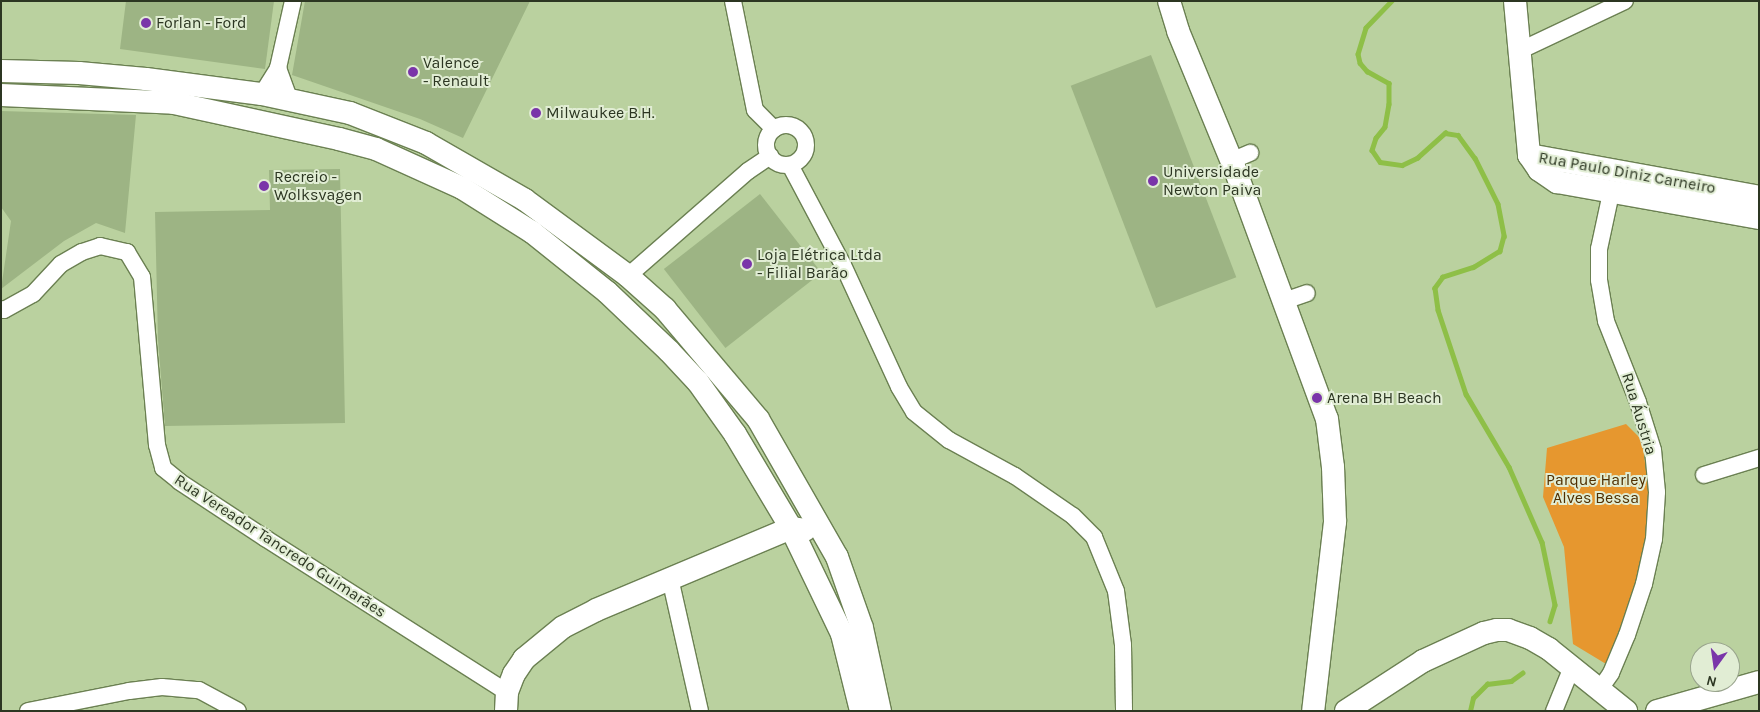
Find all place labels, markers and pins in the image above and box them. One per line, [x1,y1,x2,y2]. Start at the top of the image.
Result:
place label: Forlan - Ford [156,13,247,33]
marker: Forlan - Ford [140,17,152,29]
place label: Valence - Renault [423,53,489,91]
marker: Valence - Renault [407,66,419,78]
place label: Milwaukee B.H. [546,103,654,123]
marker: Milwaukee B.H. [530,107,542,119]
place label: Universidade Newton Paiva [1163,162,1261,200]
place label: Recreio - Wolksvagen [274,167,362,205]
marker: Universidade Newton Paiva [1147,175,1159,187]
marker: Recreio - Wolksvagen [258,180,270,192]
place label: Loja Elétrica Ltda - Filial Barão [757,245,882,283]
marker: Loja Elétrica Ltda - Filial Barão [741,258,753,270]
place label: Arena BH Beach [1327,388,1442,408]
marker: Arena BH Beach [1311,392,1323,404]

